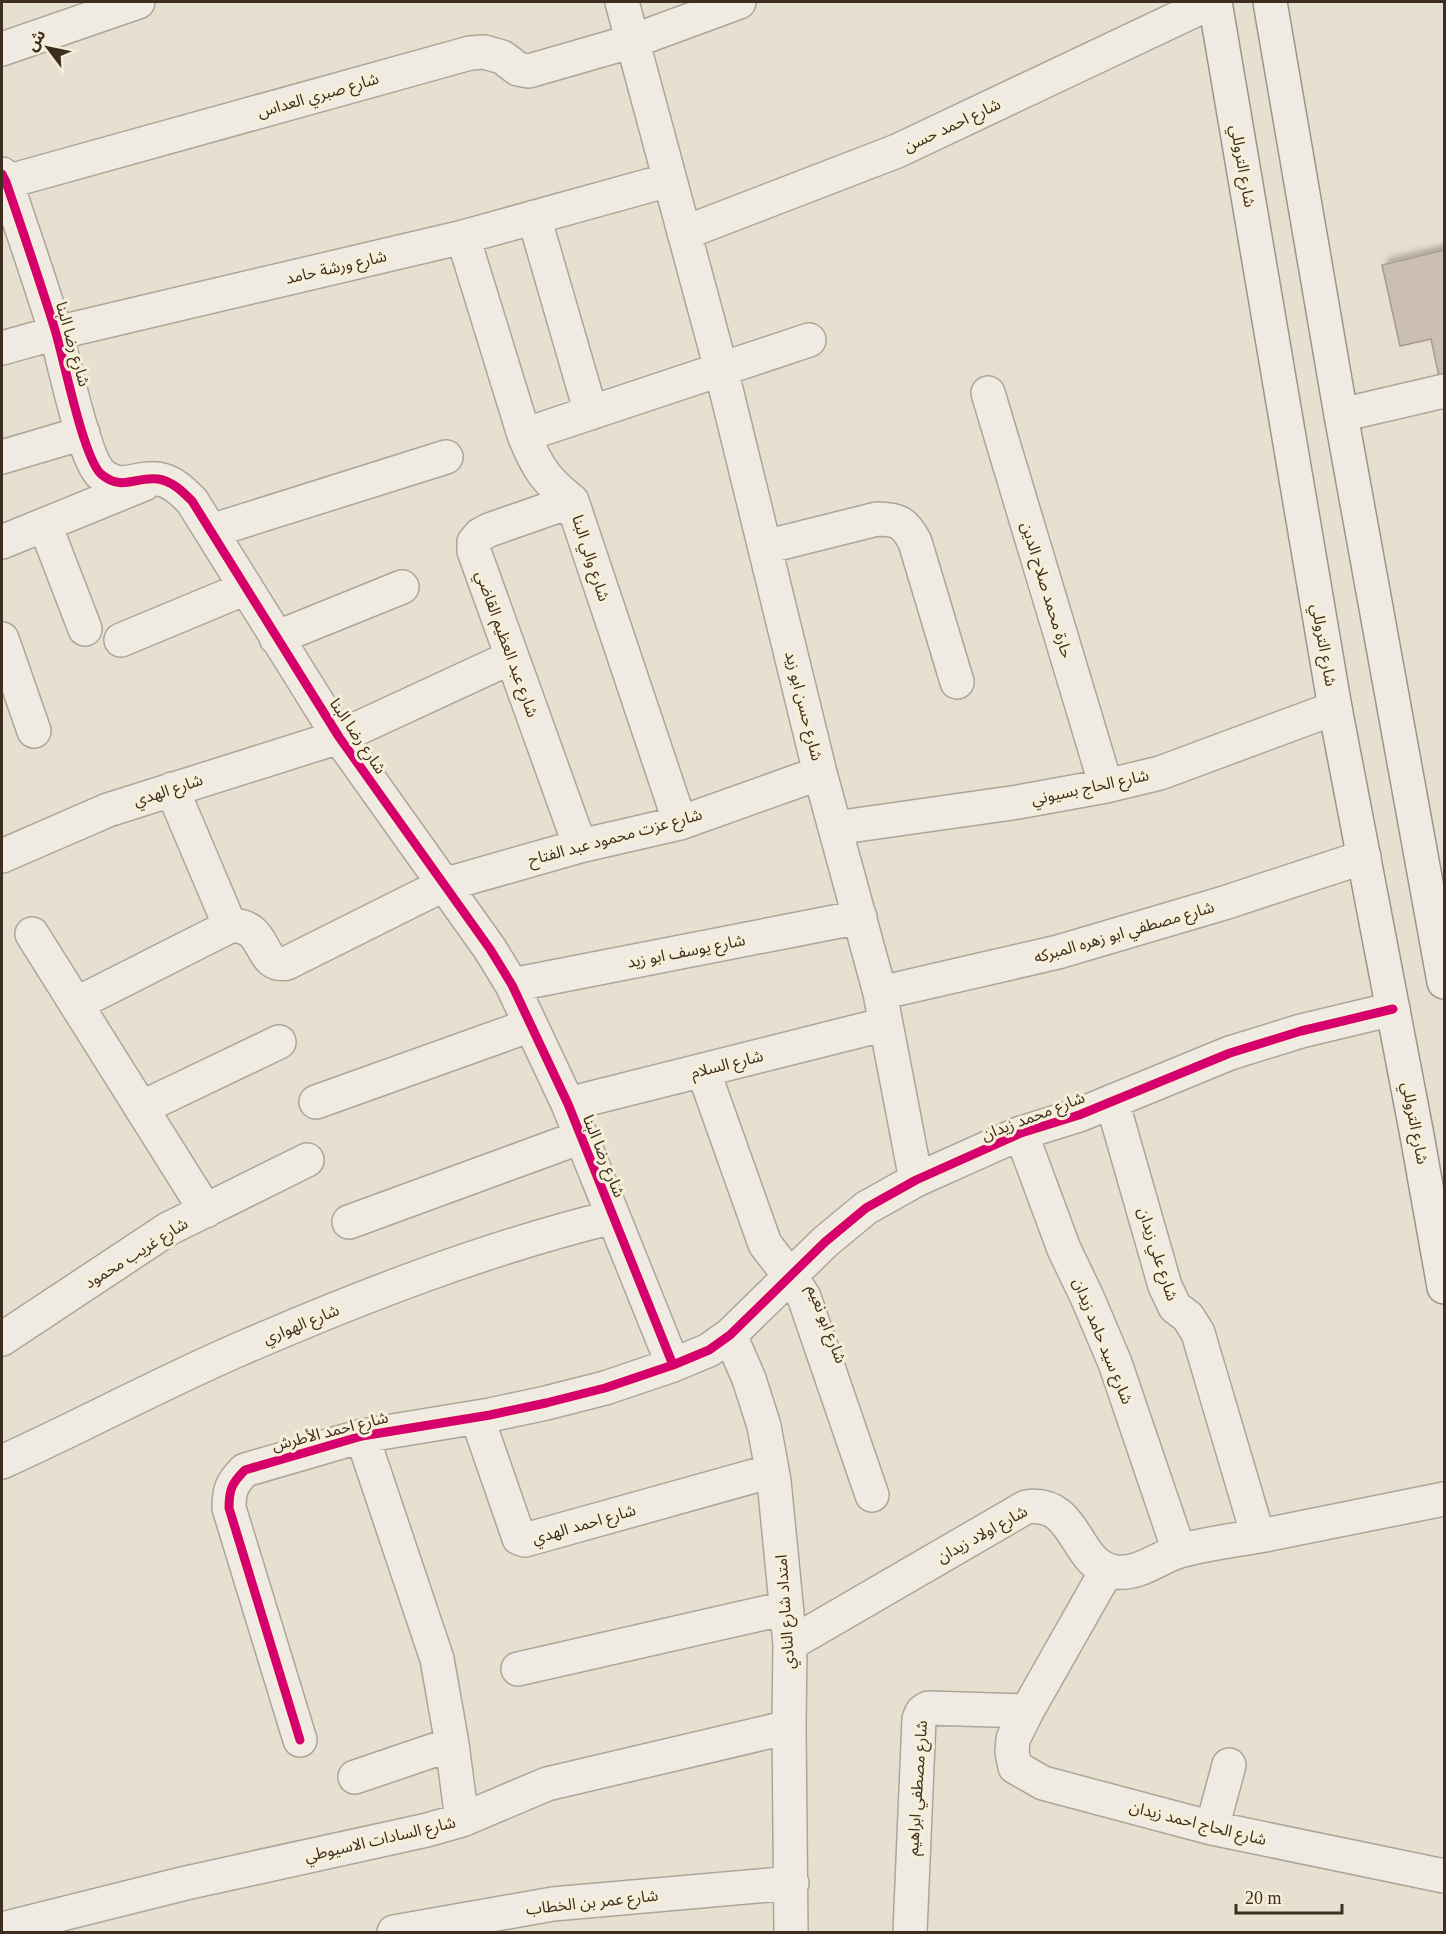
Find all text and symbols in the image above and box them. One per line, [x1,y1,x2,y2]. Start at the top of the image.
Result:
north arrow [18,18,78,78]
text: ش [23,26,50,55]
street label: شارع صبري العداس [255,70,382,124]
street label: شارع احمد حسن [901,95,1005,158]
street label: شارع التروللي [1223,123,1259,209]
street label: شارع ورشة حامد [284,247,389,291]
street label: شارع رضا البنا [49,300,93,389]
street label: شارع والي البنا [565,513,613,605]
street label: حارة محمد صلاح الدين [1014,520,1076,661]
street label: شارع عبد العظيم القاضي [469,568,541,721]
street label: شارع التروللي [1304,602,1340,688]
street label: شارع حسن ابو زيد [778,649,826,763]
street label: شارع رضا البنا [323,695,389,779]
street label: شارع الحاج بسيوني [1030,766,1151,812]
street label: شارع الهدي [131,771,206,813]
street label: شارع عزت محمود عبد الفتاح [526,806,705,872]
street label: شارع مصطفي ابو زهره المبركه [1032,898,1217,970]
street label: شارع يوسف ابو زيد [625,931,747,975]
street label: شارع السلام [689,1047,766,1085]
street label: شارع التروللي [1395,1080,1431,1166]
street label: شارع محمد زيدان [979,1089,1088,1147]
street label: شارع رضا البنا [576,1112,628,1201]
street label: شارع علي زيدان [1131,1205,1181,1304]
street label: شارع غريب محمود [81,1214,193,1295]
street label: شارع سيد حامد زيدان [1066,1275,1136,1408]
street label: شارع ابو نعيم [801,1282,850,1367]
street label: شارع الهواري [260,1301,343,1351]
street label: شارع احمد الأطرش [270,1408,391,1458]
street label: شارع احمد الهدي [530,1501,639,1551]
street label: شارع اولاد زيدان [934,1502,1032,1569]
street label: امتداد شارع النادي [773,1554,801,1670]
street label: شارع مصطفي ابراهيم [904,1720,934,1857]
street label: شارع الحاج احمد زيدان [1127,1798,1268,1852]
street label: شارع السادات الاسيوطي [303,1813,458,1869]
scale bar [1236,1877,1342,1915]
street label: شارع عمر بن الخطاب [525,1887,659,1921]
text: 20 m [1245,1888,1282,1908]

